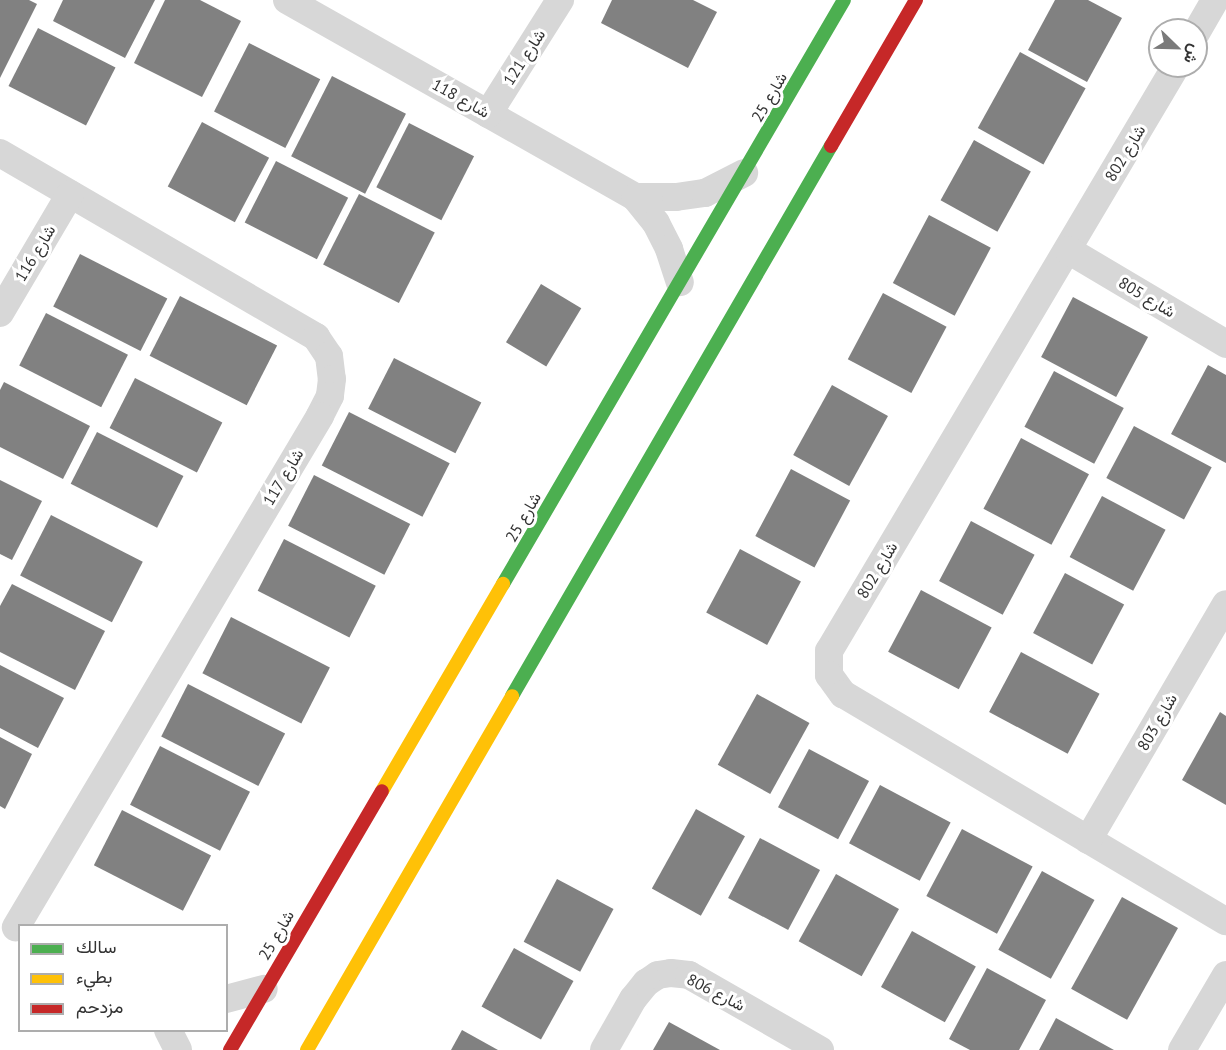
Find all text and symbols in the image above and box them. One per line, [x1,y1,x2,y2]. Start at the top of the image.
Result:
north arrow [1148,18,1208,78]
street label: شارع 121 [499,26,549,88]
text: ش [1180,41,1206,67]
street label: شارع 25 [747,69,791,125]
street label: شارع 118 [429,74,493,122]
street label: شارع 802 [1101,121,1149,185]
street label: شارع 116 [11,221,59,285]
street label: شارع 805 [1115,273,1179,321]
street label: شارع 117 [259,445,307,509]
street label: شارع 25 [501,489,545,545]
street label: شارع 802 [853,538,901,602]
street label: شارع 803 [1133,690,1181,754]
street label: شارع 25 [254,907,298,963]
legend [18,924,228,1032]
text: سالك [76,935,116,958]
text: بطيء [76,965,112,988]
street label: شارع 806 [684,969,748,1015]
text: مزدحم [76,995,123,1018]

